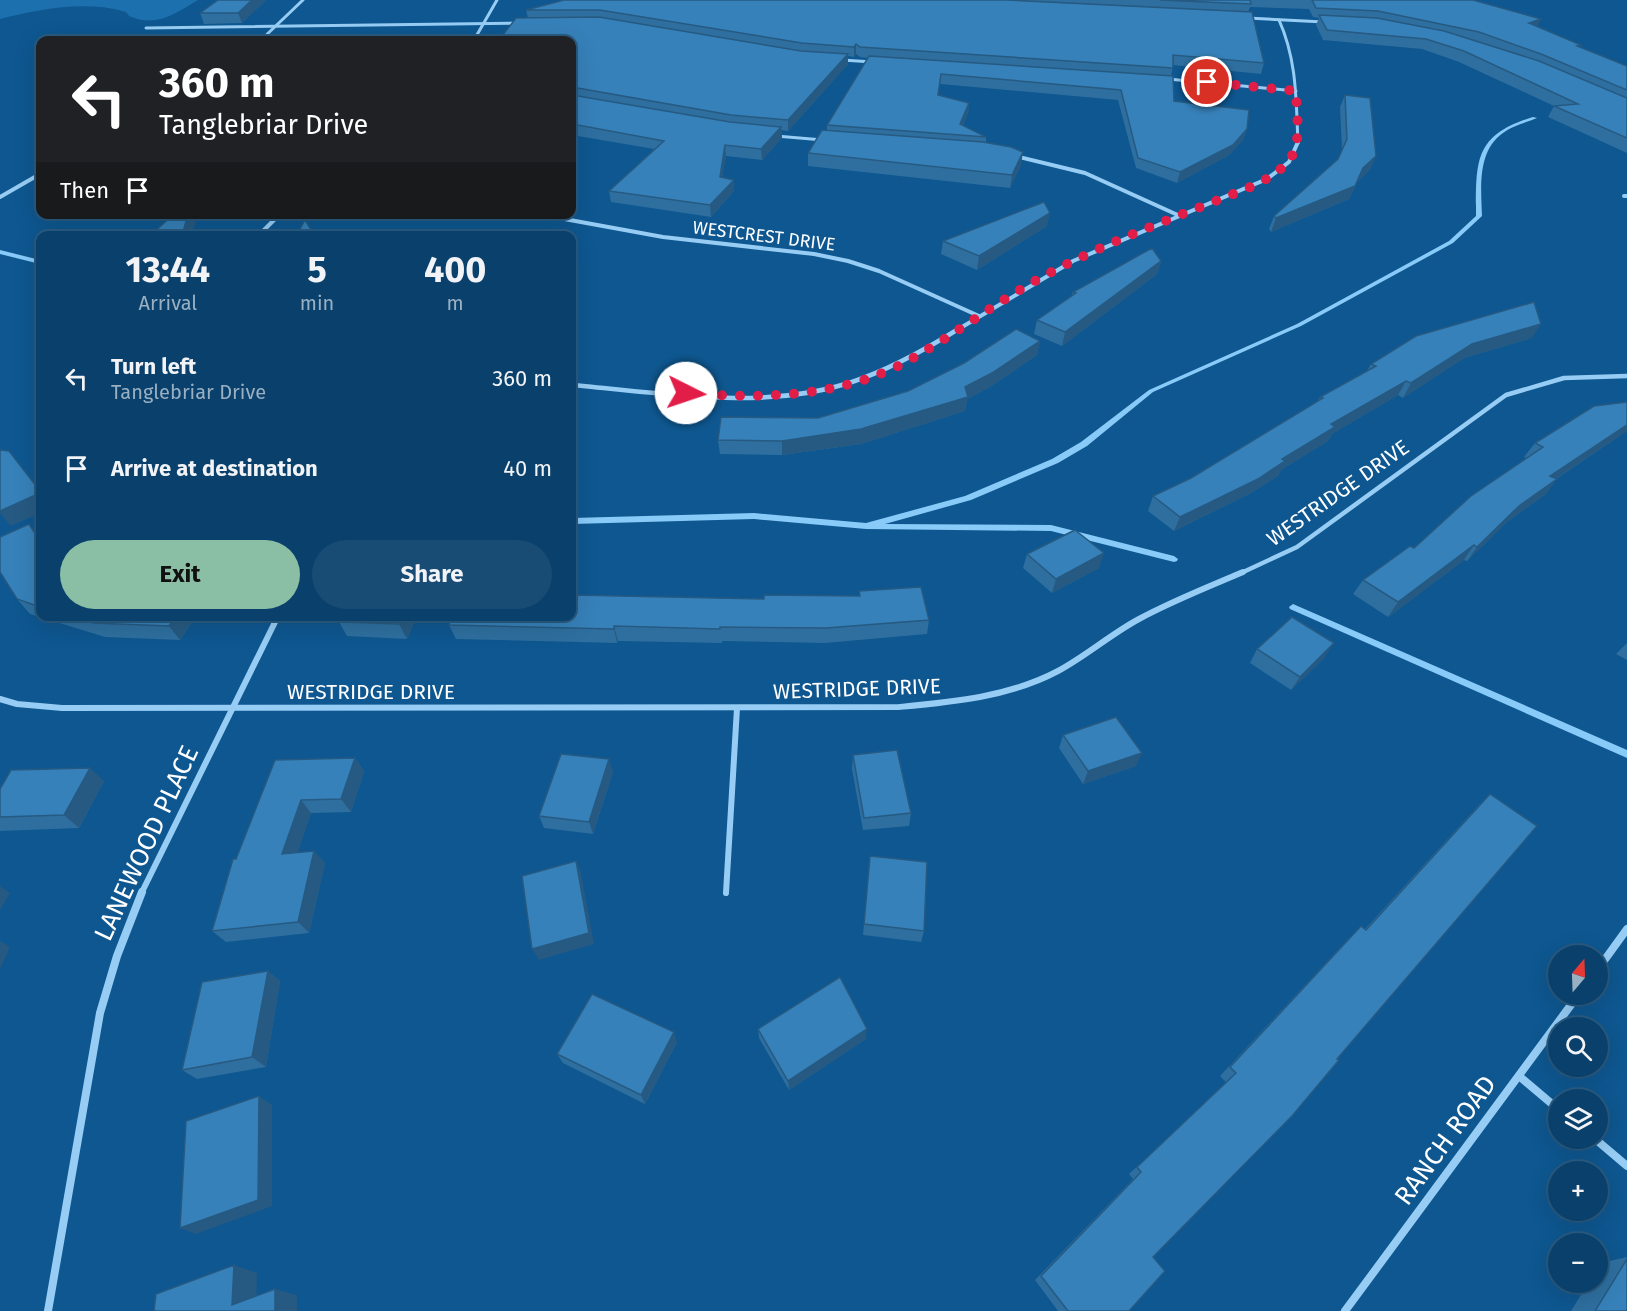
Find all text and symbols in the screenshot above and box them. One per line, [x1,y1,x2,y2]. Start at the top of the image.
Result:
pin [1181,56,1232,107]
text: 360 m [159,58,275,108]
icon: left [60,60,138,138]
icon: arrive [1190,65,1223,98]
text: Tanglebriar Drive [159,109,368,141]
icon: arrive [121,174,154,207]
text: Then [60,177,109,204]
street label: WESTCREST DRIVE [691,216,837,256]
text: 13:44 [126,248,210,292]
text: 5 [307,248,327,292]
text: 400 [424,248,486,292]
text: Arrival [139,291,197,315]
text: min [300,291,334,315]
text: m [447,291,464,315]
text: Turn left [111,353,196,380]
position arrow [654,361,718,425]
icon: left [60,362,93,395]
text: 360 m [492,365,552,392]
text: Tanglebriar Drive [111,380,266,404]
street label: WESTRIDGE DRIVE [1262,434,1414,552]
icon: arrive [60,452,93,485]
text: Arrive at destination [111,455,318,482]
text: 40 m [503,455,552,482]
button: Exit [60,540,300,609]
button: Share [312,540,552,609]
street label: WESTRIDGE DRIVE [773,673,941,705]
street label: WESTRIDGE DRIVE [287,679,455,705]
street label: LANEWOOD PLACE [88,741,205,946]
north arrow [1548,945,1608,1005]
map controls [1548,945,1608,1293]
button: search [1548,1017,1608,1077]
street label: RANCH ROAD [1388,1070,1503,1211]
button: layers [1548,1089,1608,1149]
button: + [1548,1161,1608,1221]
button: − [1548,1233,1608,1293]

